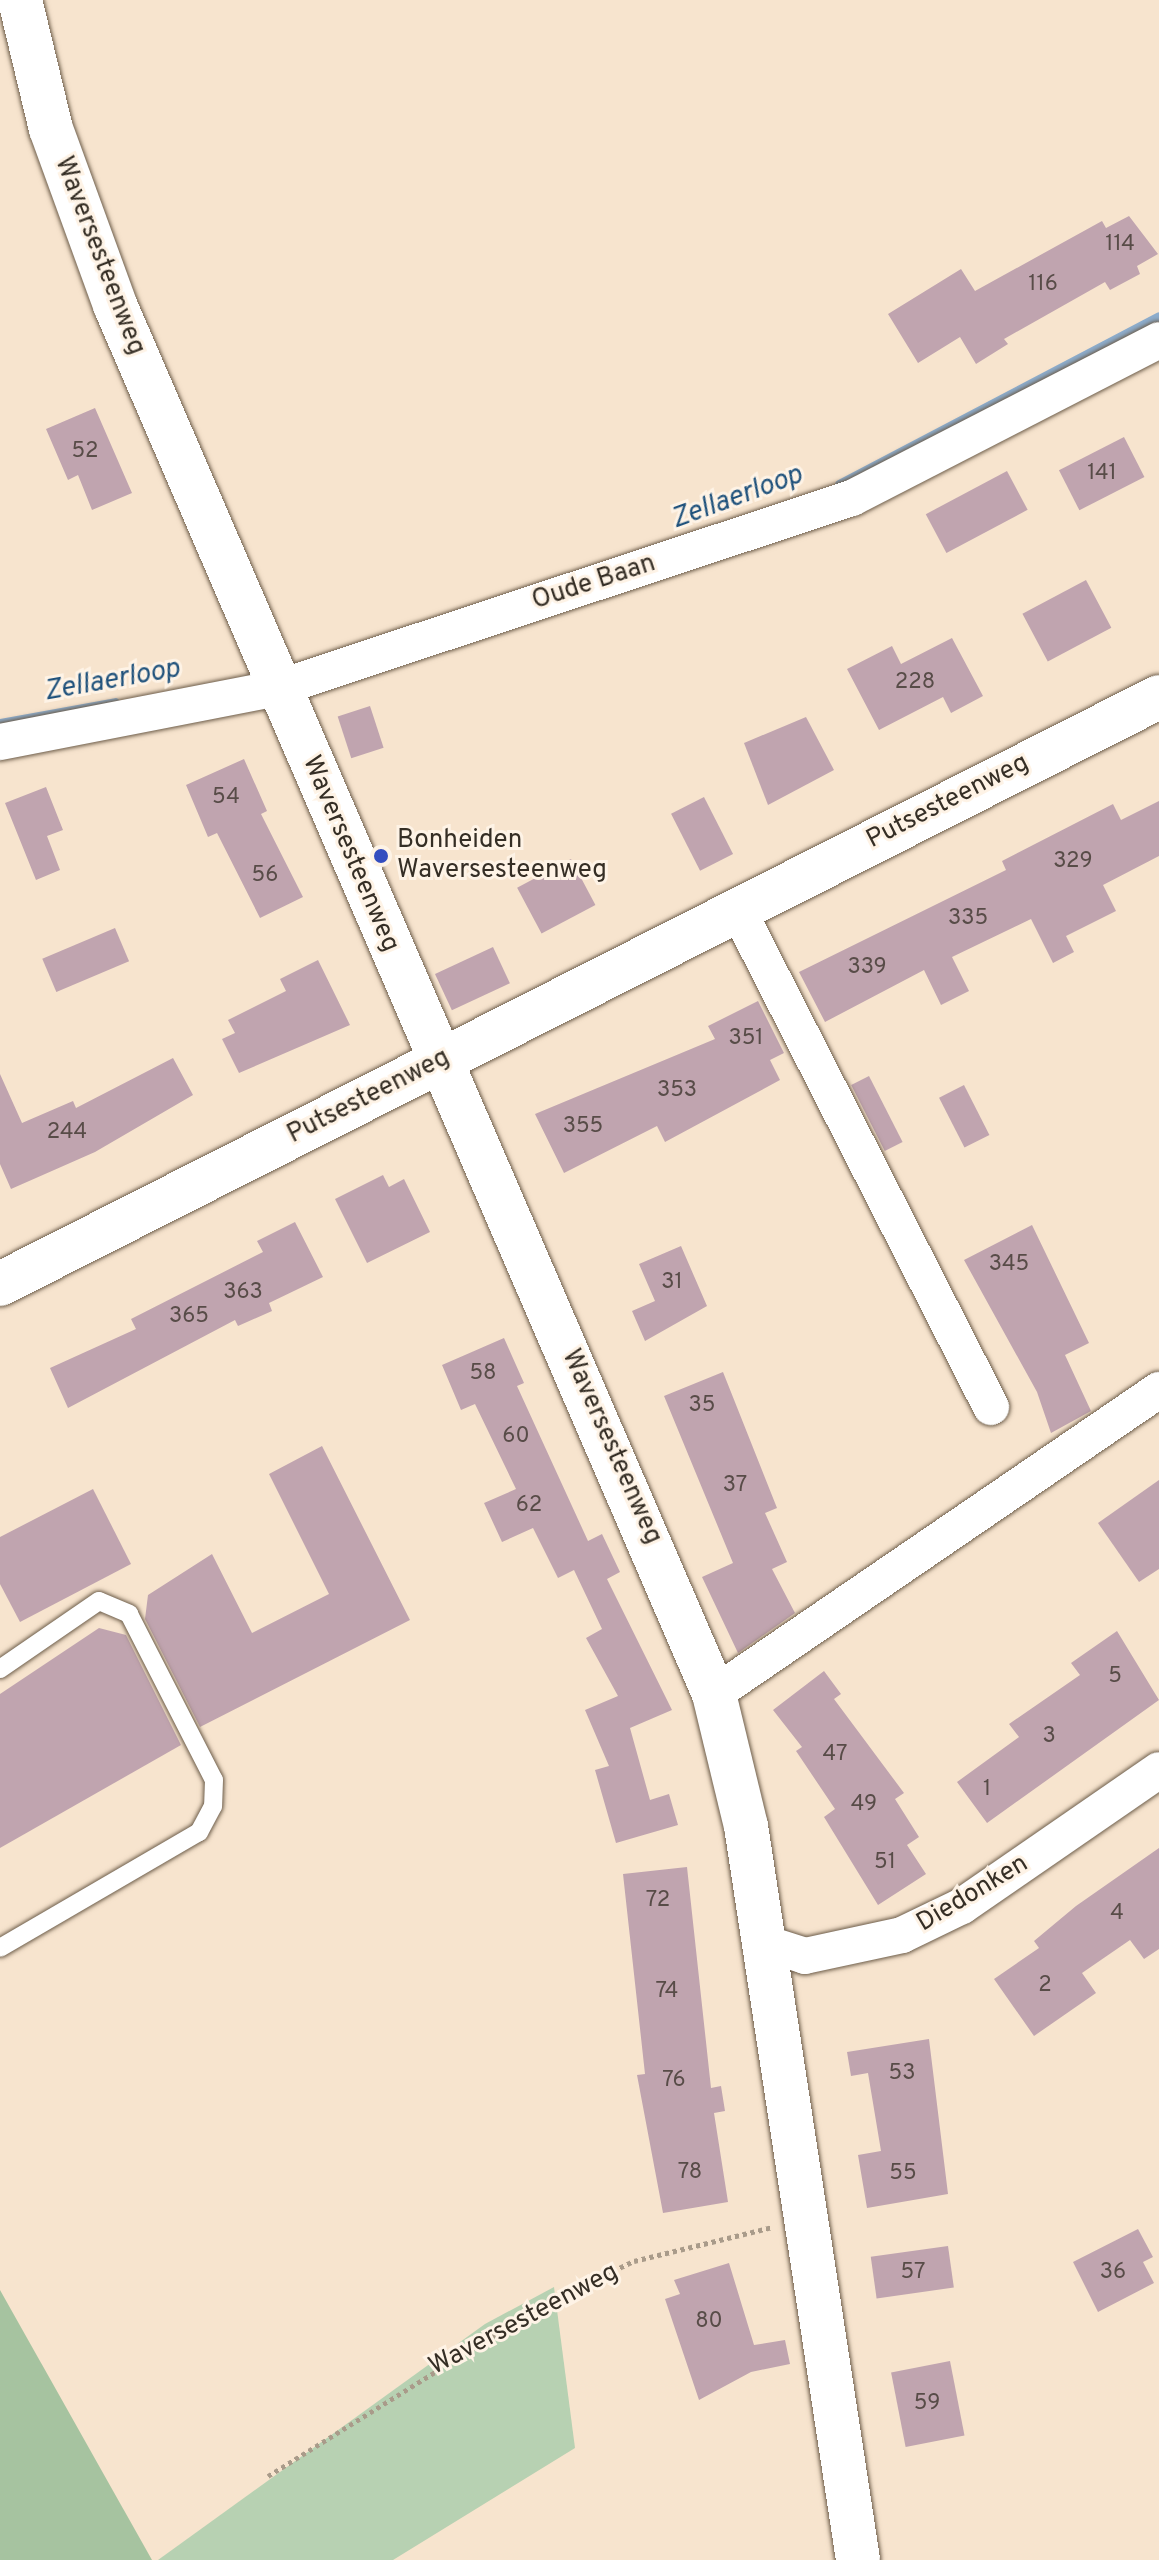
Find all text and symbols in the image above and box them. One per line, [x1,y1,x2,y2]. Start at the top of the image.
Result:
street label: Waversesteenweg [47,152,151,360]
house number: 114 [1105,232,1135,258]
house number: 116 [1028,272,1058,298]
house number: 52 [71,439,99,465]
water label: Zellaerloop [667,459,807,537]
house number: 141 [1087,461,1117,487]
street label: Oude Baan [528,548,660,618]
water label: Zellaerloop [42,653,182,709]
house number: 228 [895,670,935,696]
street label: Putsesteenweg [862,748,1034,856]
street label: Waversesteenweg [295,751,405,957]
house number: 54 [212,785,240,811]
place label: Bonheiden Waversesteenweg [397,825,607,886]
marker: Bonheiden Waversesteenweg [372,847,390,865]
house number: 329 [1053,849,1093,875]
house number: 56 [252,863,278,889]
house number: 335 [948,906,988,932]
house number: 339 [847,955,887,981]
house number: 351 [728,1026,764,1052]
street label: Putsesteenweg [283,1043,455,1151]
house number: 353 [657,1078,697,1104]
house number: 355 [563,1114,603,1140]
house number: 244 [47,1120,87,1146]
house number: 345 [989,1252,1029,1278]
house number: 31 [661,1270,683,1296]
house number: 363 [223,1280,263,1306]
house number: 365 [169,1304,209,1330]
street label: Waversesteenweg [554,1345,668,1549]
house number: 58 [469,1361,497,1387]
house number: 35 [689,1393,715,1419]
house number: 60 [502,1424,530,1450]
house number: 37 [723,1473,747,1499]
house number: 62 [516,1493,542,1519]
house number: 5 [1108,1664,1122,1690]
house number: 3 [1042,1724,1056,1750]
house number: 47 [823,1742,847,1768]
house number: 1 [983,1777,991,1803]
house number: 49 [851,1792,877,1818]
street label: Diedonken [912,1849,1034,1939]
house number: 51 [874,1850,896,1876]
house number: 72 [646,1888,670,1914]
house number: 4 [1110,1901,1124,1927]
house number: 2 [1038,1973,1052,1999]
house number: 74 [656,1979,678,2005]
house number: 53 [889,2061,915,2087]
house number: 76 [662,2068,686,2094]
house number: 78 [678,2160,702,2186]
house number: 55 [889,2161,917,2187]
street label: Waversesteenweg [424,2257,624,2383]
house number: 57 [901,2260,925,2286]
house number: 36 [1100,2260,1126,2286]
house number: 80 [695,2309,723,2335]
house number: 59 [914,2391,940,2417]

